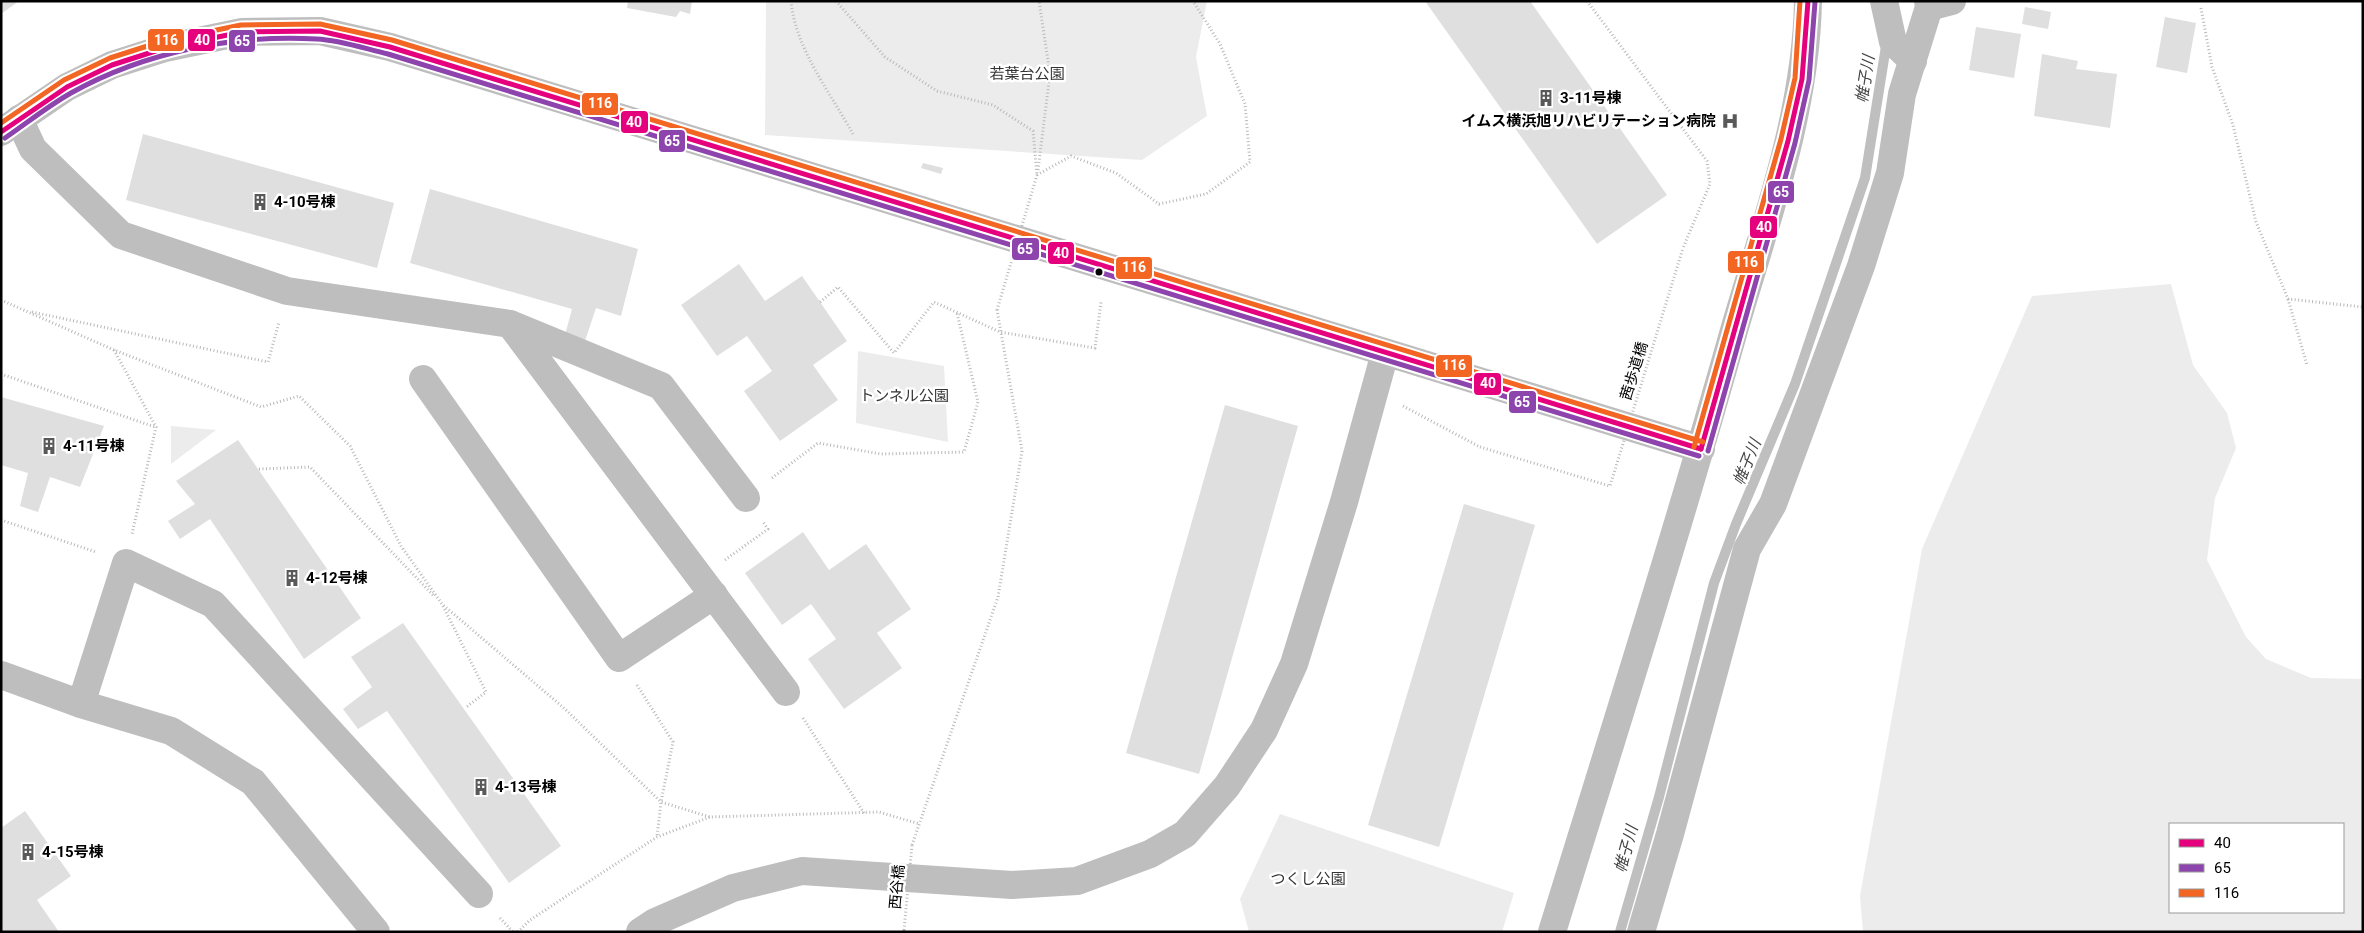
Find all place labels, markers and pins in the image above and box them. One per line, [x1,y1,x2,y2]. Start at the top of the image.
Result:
building icon: 3-11号棟 [1536,88,1556,108]
place label: 3-11号棟 [1560,89,1622,107]
hospital icon: イムス横浜旭リハビリテーション病院 [1720,111,1740,131]
place label: イムス横浜旭リハビリテーション病院 [1462,112,1716,130]
building icon: 4-10号棟 [250,192,270,212]
place label: 4-10号棟 [274,193,336,211]
unlabelled marker [1094,267,1104,277]
building icon: 4-11号棟 [39,436,59,456]
place label: 4-11号棟 [63,437,125,455]
building icon: 4-12号棟 [282,568,302,588]
place label: 4-12号棟 [306,569,368,587]
building icon: 4-13号棟 [471,777,491,797]
place label: 4-13号棟 [495,778,557,796]
building icon: 4-15号棟 [18,842,38,862]
place label: 4-15号棟 [42,843,104,861]

